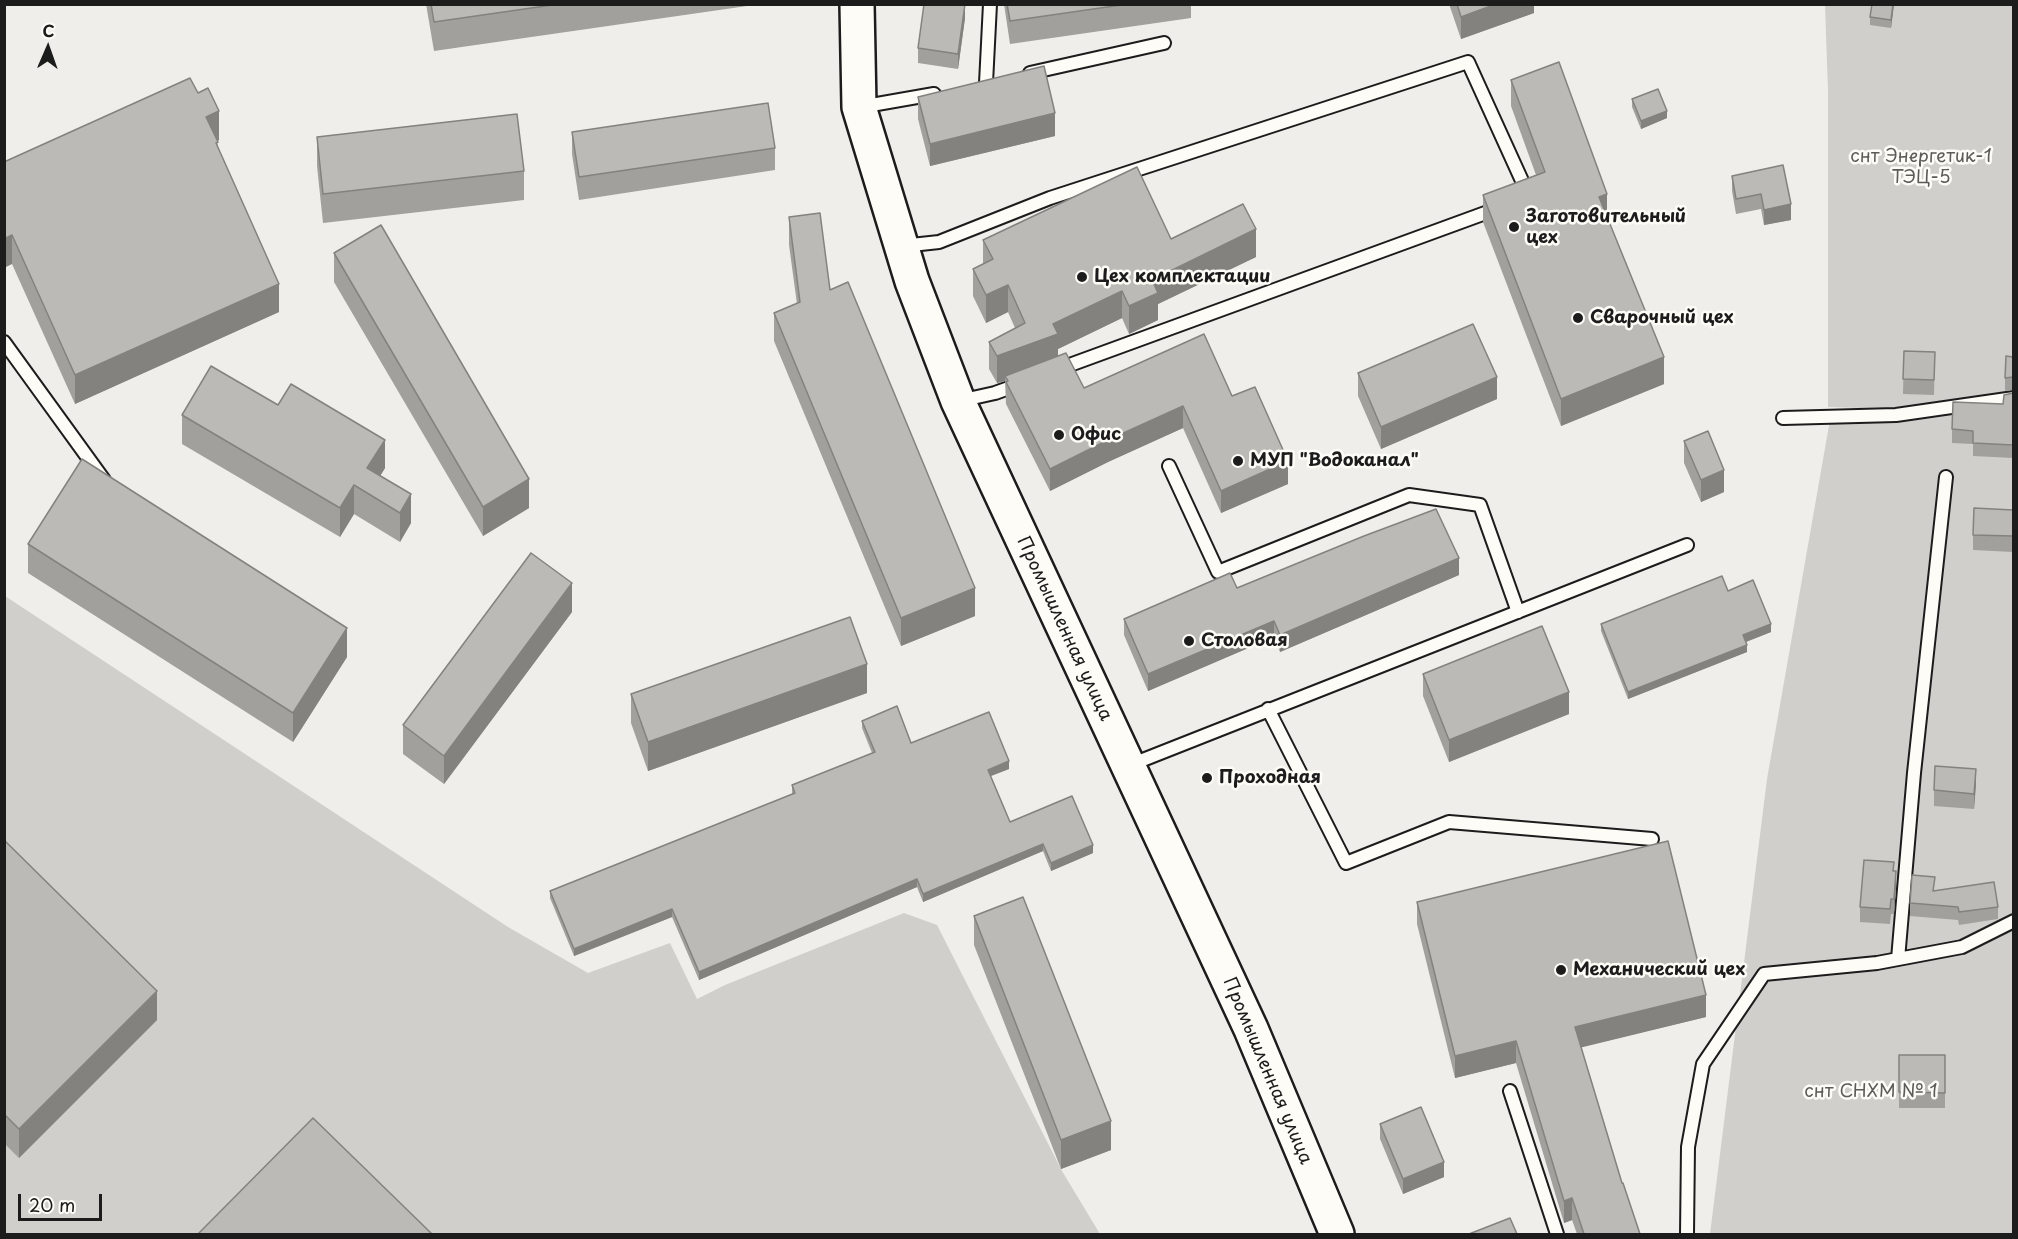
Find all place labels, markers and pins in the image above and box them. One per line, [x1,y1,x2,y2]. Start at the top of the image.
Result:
place label: Заготовительный цех [1526,206,1686,248]
marker: Заготовительный цех [1507,220,1521,234]
place label: Цех комплектации [1094,266,1271,288]
marker: Цех комплектации [1075,270,1089,284]
place label: Сварочный цех [1590,307,1734,329]
marker: Сварочный цех [1571,311,1585,325]
place label: Офис [1071,424,1121,446]
marker: Офис [1052,428,1066,442]
place label: МУП "Водоканал" [1250,450,1419,472]
marker: МУП "Водоканал" [1231,454,1245,468]
place label: Столовая [1201,630,1288,652]
marker: Столовая [1182,634,1196,648]
place label: Проходная [1219,767,1321,789]
marker: Проходная [1200,771,1214,785]
place label: Механический цех [1573,959,1745,981]
marker: Механический цех [1554,963,1568,977]

